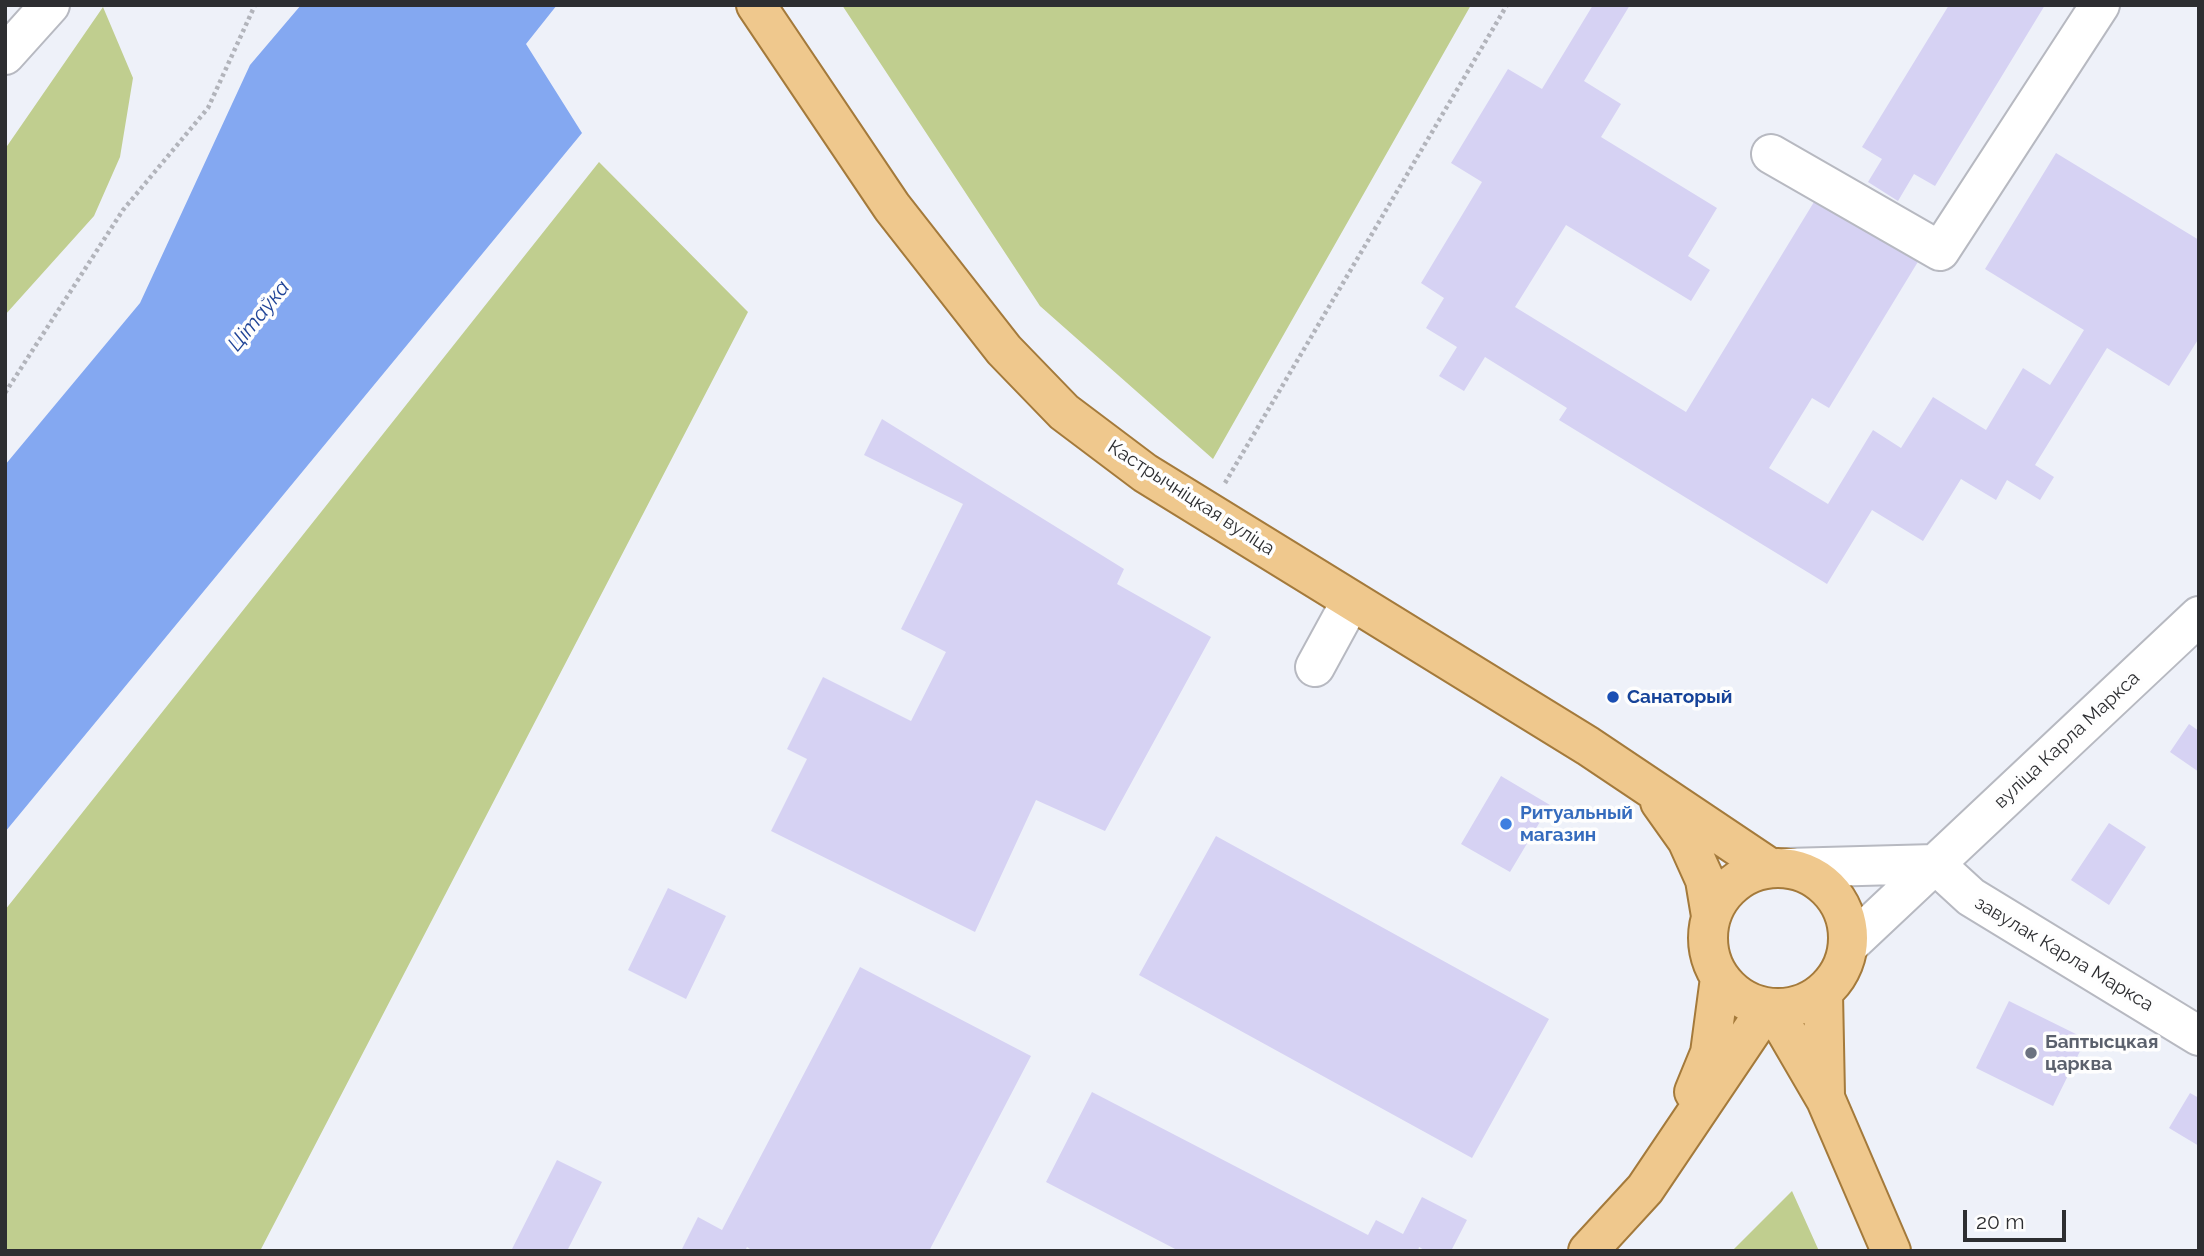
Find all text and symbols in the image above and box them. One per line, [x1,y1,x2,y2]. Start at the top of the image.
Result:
water label: Цітаўка [223,275,295,357]
street label: Кастрычніцкая вуліца [1103,436,1279,560]
street label: вуліца Карла Маркса [1990,667,2144,813]
place label: Санаторый [1627,686,1732,708]
marker: Санаторый [1605,689,1621,705]
place label: Ритуальный магазин [1520,802,1633,846]
marker: Ритуальный магазин [1498,816,1514,832]
street label: завулак Карла Маркса [1971,892,2157,1016]
place label: Баптысцкая царква [2045,1031,2158,1075]
marker: Баптысцкая царква [2023,1045,2039,1061]
scale bar [1966,1196,2069,1240]
text: 20 m [1976,1209,2024,1234]

